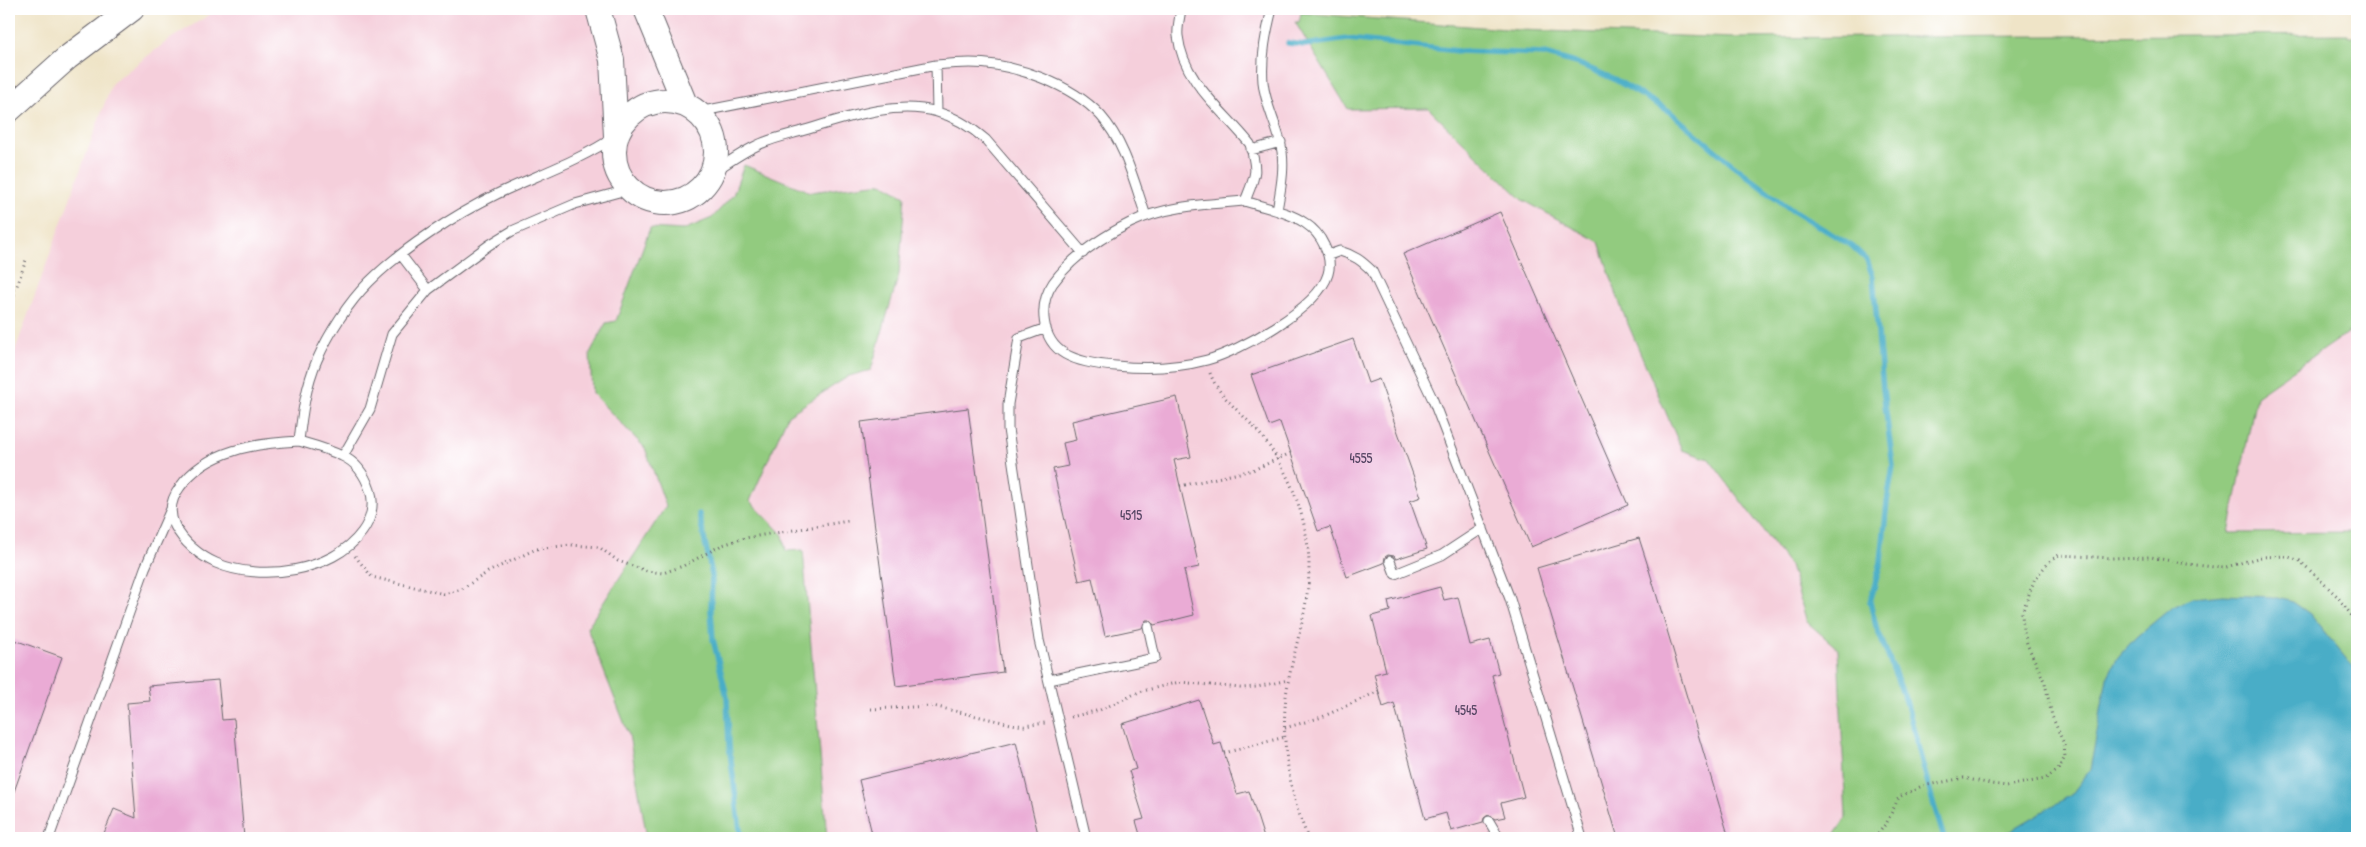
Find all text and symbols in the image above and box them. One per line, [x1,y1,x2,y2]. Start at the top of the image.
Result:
house number: 4555 [1349,448,1373,467]
house number: 4515 [1120,505,1142,524]
house number: 4545 [1455,700,1477,719]

